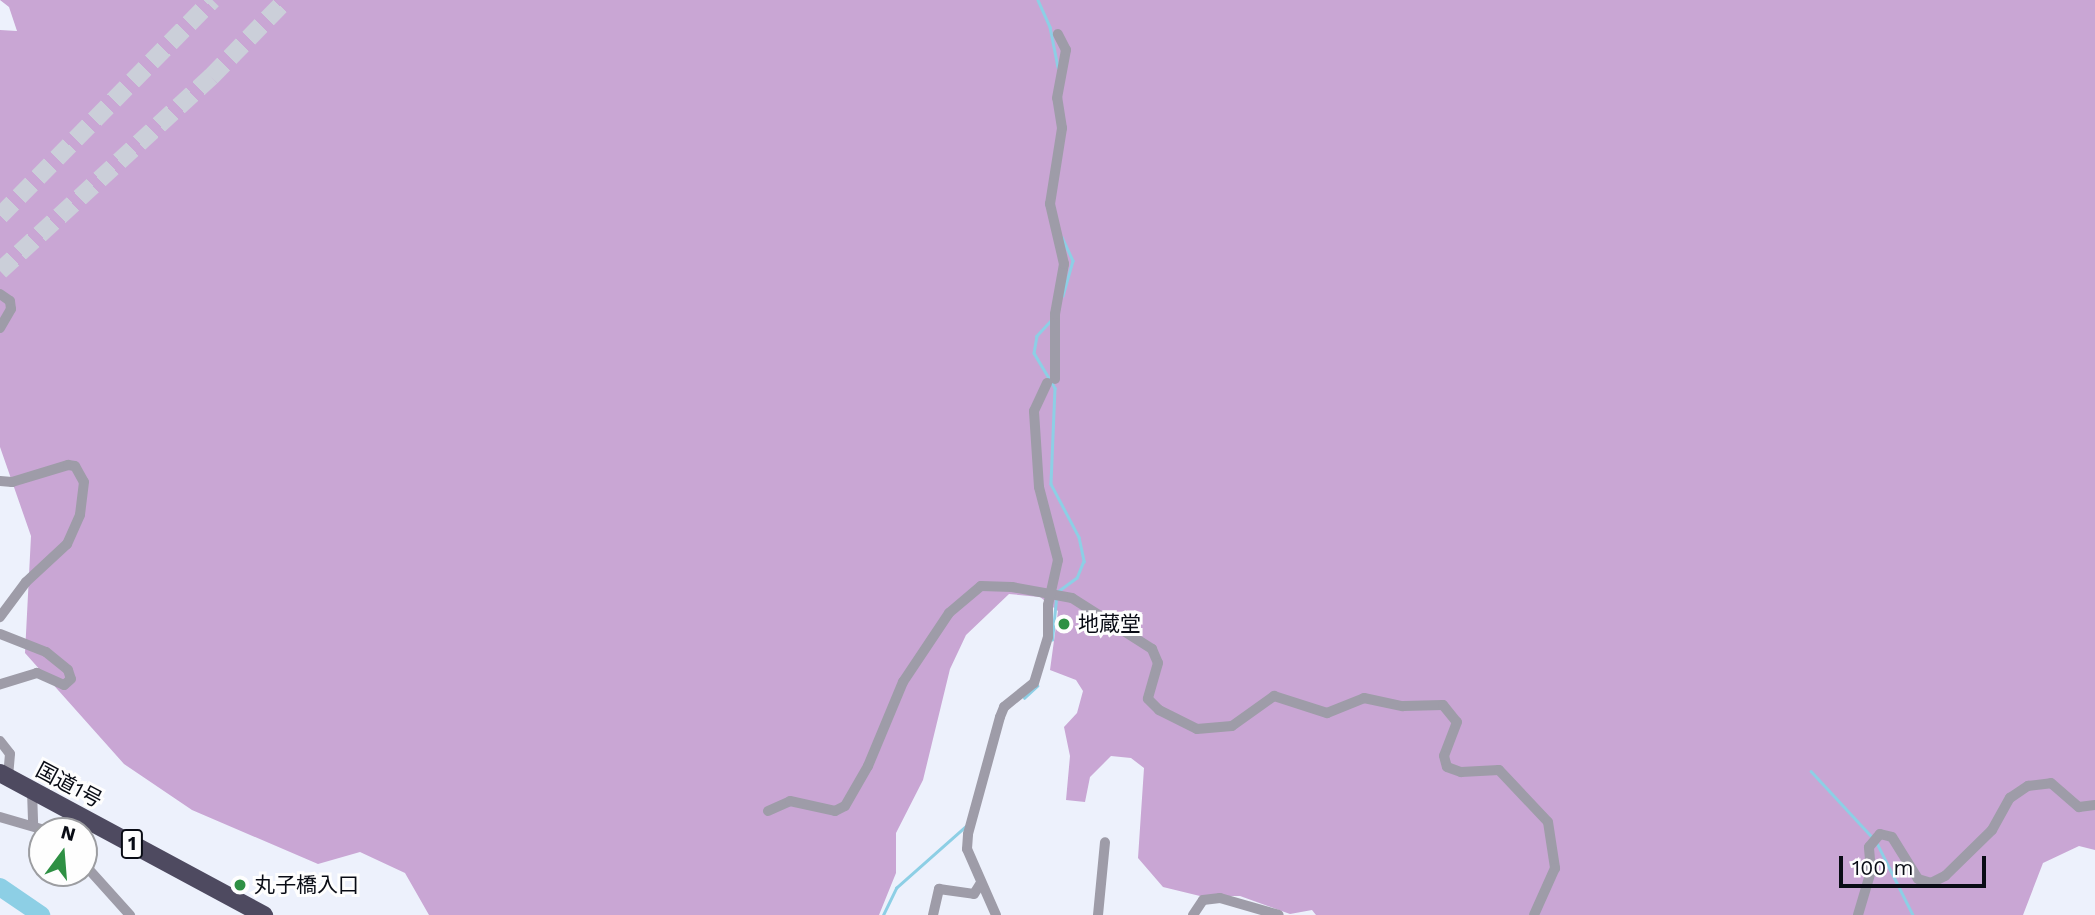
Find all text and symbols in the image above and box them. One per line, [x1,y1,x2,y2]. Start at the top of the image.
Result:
place label: 地蔵堂 [1078,611,1141,637]
marker: 地蔵堂 [1056,616,1072,632]
street label: 国道1号 [32,757,106,813]
north arrow [28,817,98,887]
text: N [58,820,78,846]
road number: 1 [120,828,144,860]
scale bar [1843,842,1990,886]
text: 100 m [1852,855,1914,880]
place label: 丸子橋入口 [254,872,359,898]
marker: 丸子橋入口 [232,877,248,893]

